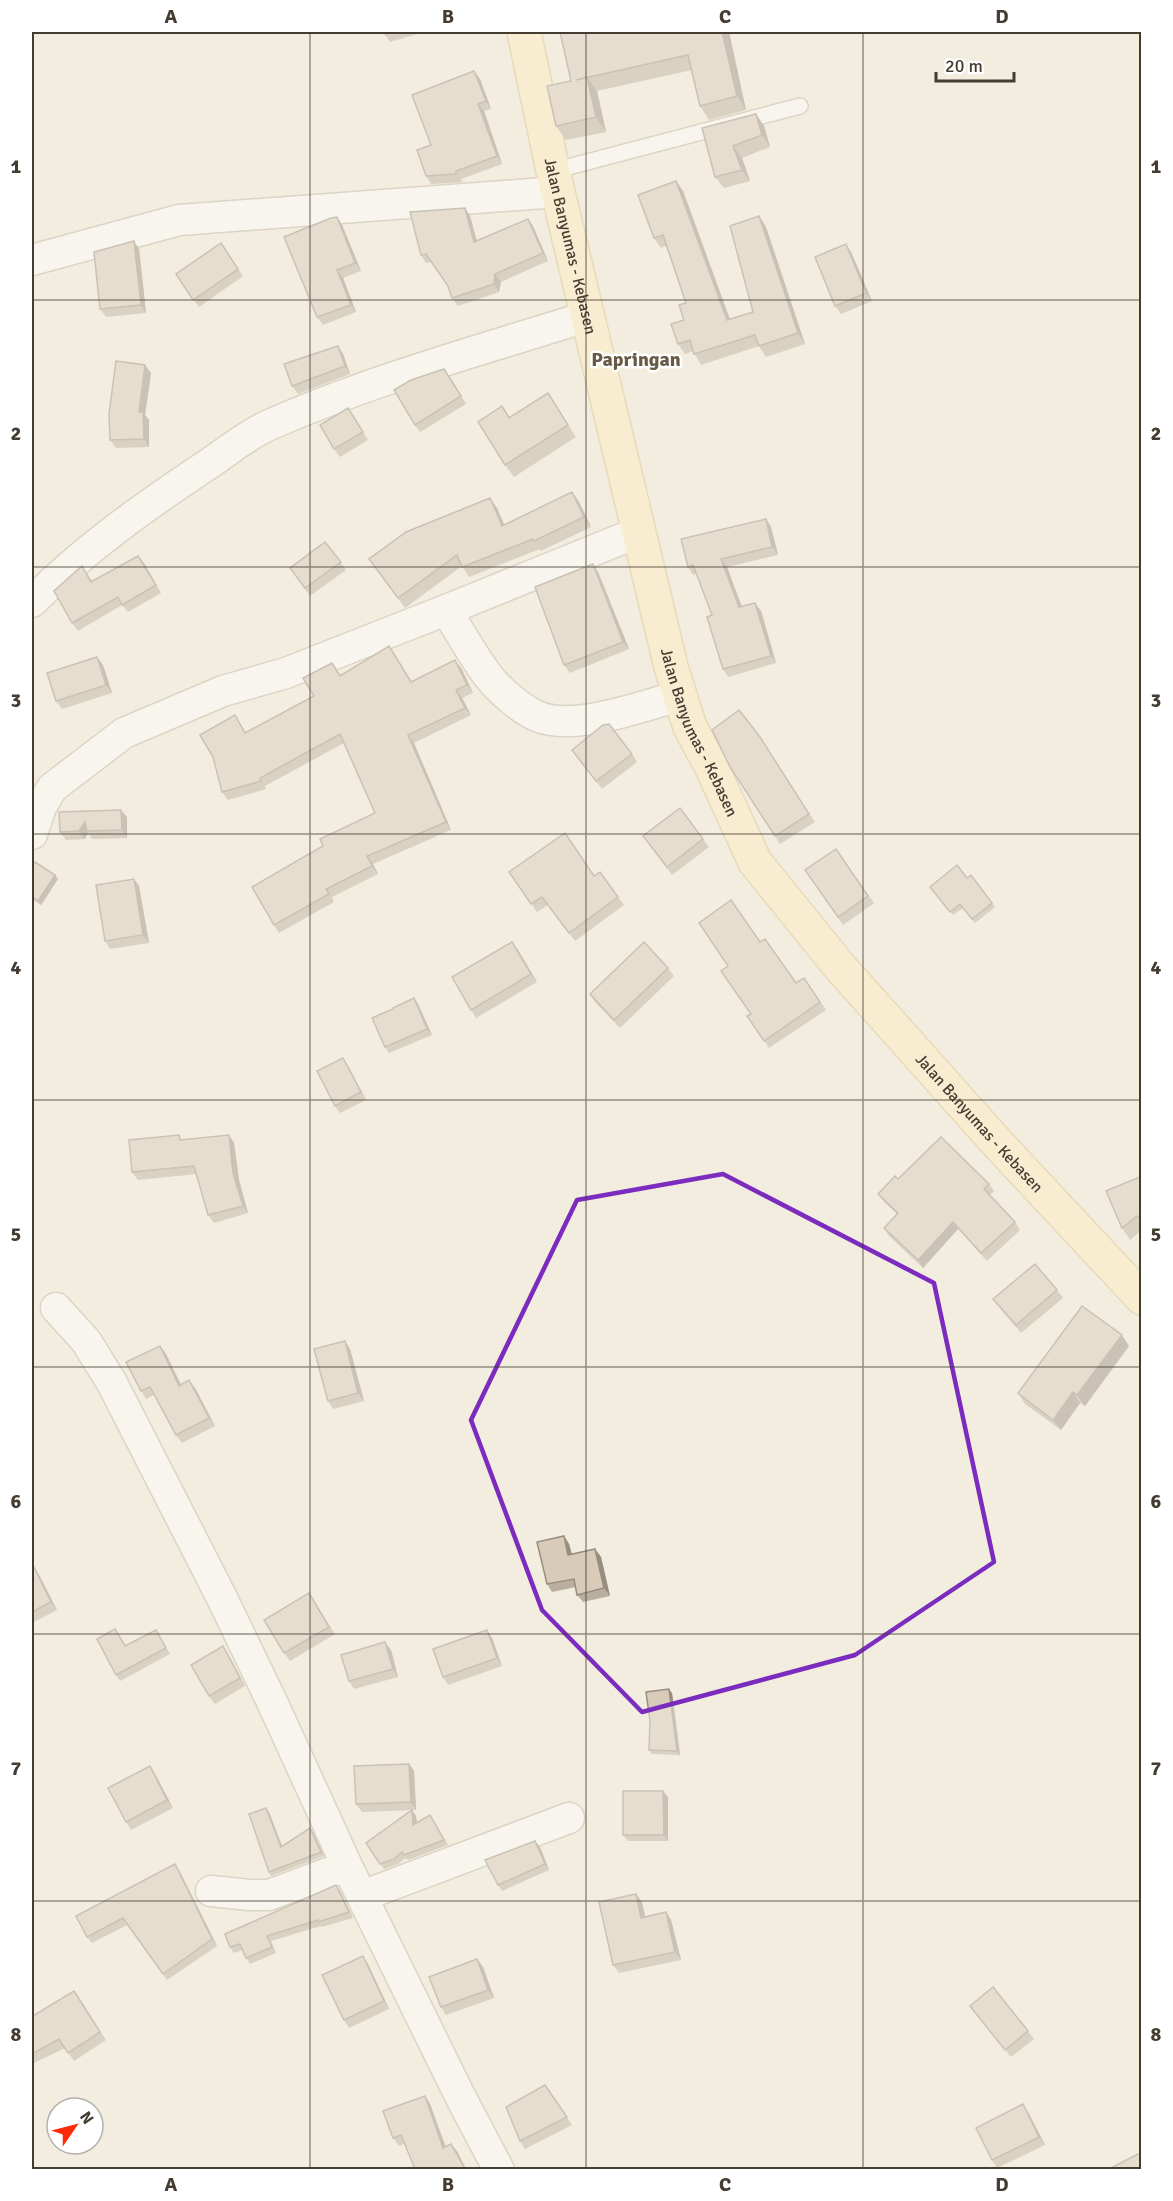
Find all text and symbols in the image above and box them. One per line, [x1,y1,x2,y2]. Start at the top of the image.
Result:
text: A [165,4,178,29]
text: B [442,4,454,29]
text: C [719,4,731,29]
text: D [995,4,1009,29]
scale bar [936,45,1014,83]
text: 20 m [945,55,983,77]
text: 1 [11,154,22,179]
text: 1 [1151,154,1162,179]
street label: Jalan Banyumas - Kebasen [540,156,600,336]
district label: Papringan [591,347,681,372]
text: 2 [11,421,21,446]
text: 2 [1151,421,1161,446]
street label: Jalan Banyumas - Kebasen [656,646,742,820]
text: 3 [11,688,21,713]
text: 3 [1151,688,1161,713]
text: 4 [11,955,22,980]
text: 4 [1151,955,1162,980]
street label: Jalan Banyumas - Kebasen [911,1050,1047,1197]
text: 5 [11,1222,21,1247]
text: 5 [1151,1222,1161,1247]
text: 6 [11,1489,22,1514]
text: 6 [1151,1489,1162,1514]
text: 7 [11,1756,22,1781]
text: 7 [1151,1756,1162,1781]
text: 8 [11,2022,22,2047]
text: 8 [1151,2022,1162,2047]
north arrow [45,2096,105,2156]
text: N [75,2108,98,2128]
text: A [165,2172,178,2197]
text: B [442,2172,454,2197]
text: C [719,2172,731,2197]
text: D [995,2172,1009,2197]

